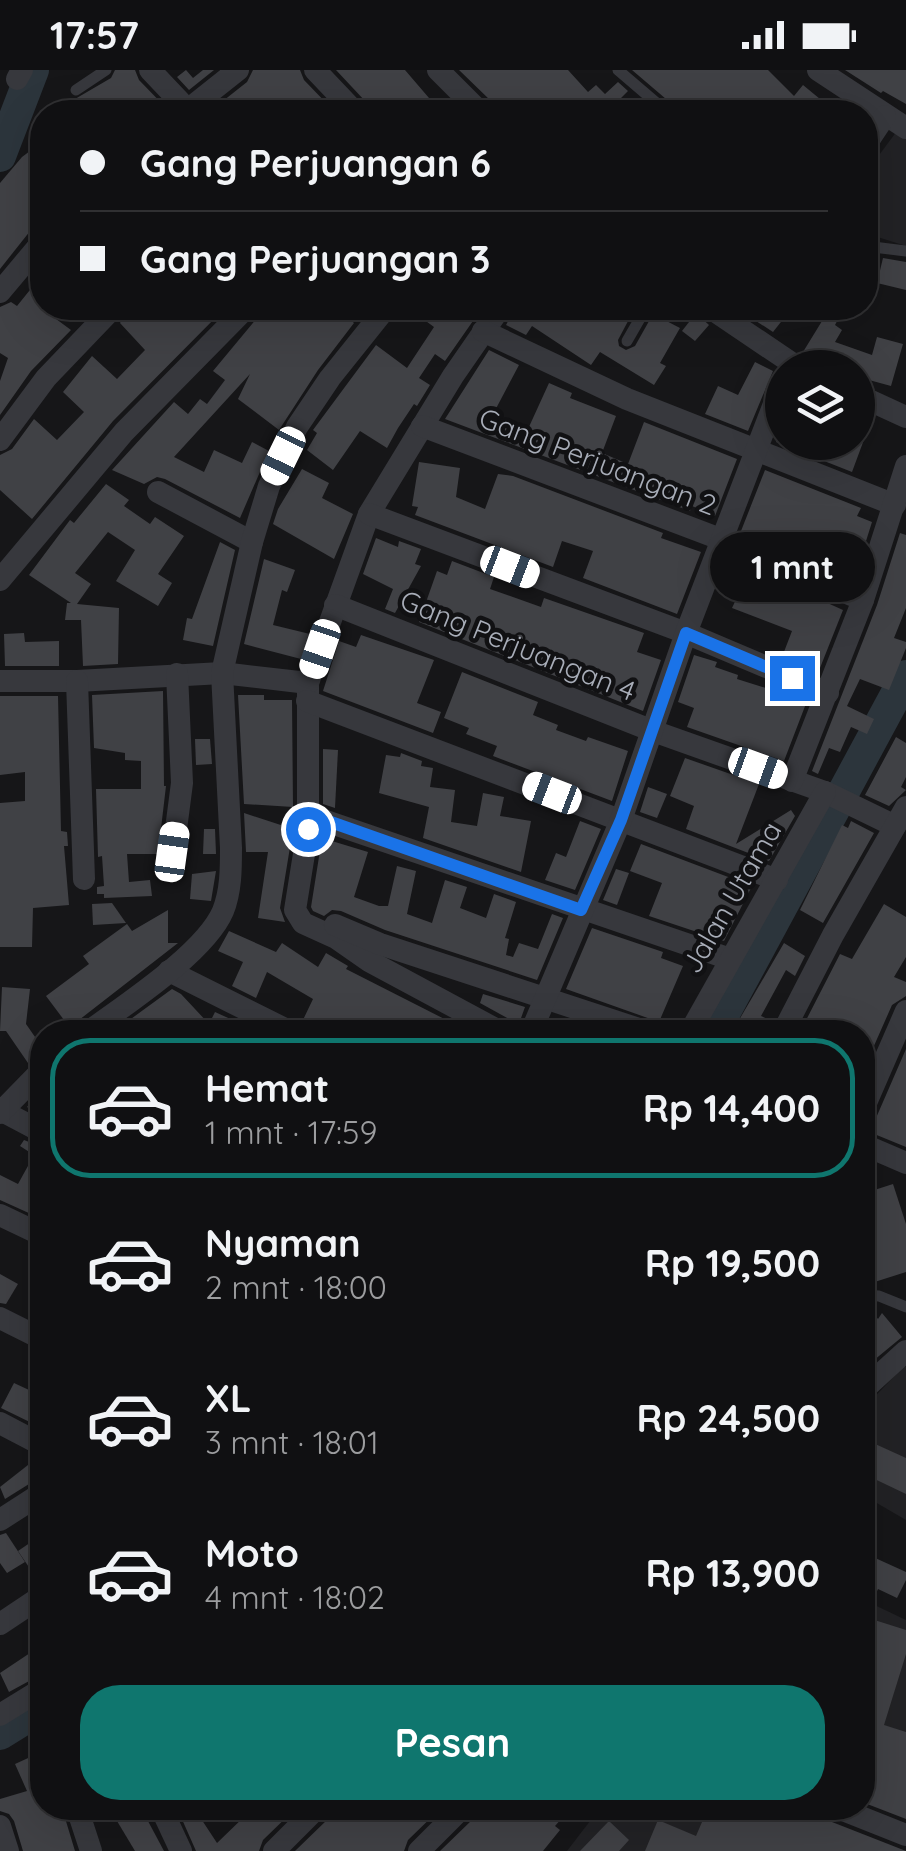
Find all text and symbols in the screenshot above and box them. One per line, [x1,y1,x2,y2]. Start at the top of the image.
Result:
text: 17:57 [50,11,139,59]
text: Gang Perjuangan 6 [140,139,491,187]
text: Gang Perjuangan 3 [140,235,490,283]
map controls [765,350,875,460]
button: layers [765,350,875,460]
street label: Gang Perjuangan 2 [474,400,722,522]
car [256,422,310,490]
callout: 1 mnt [710,533,874,603]
car [477,542,543,592]
text: 1 mnt [751,547,834,587]
street label: Gang Perjuangan 4 [395,582,641,708]
car [296,616,344,682]
route end [770,656,815,701]
car [725,744,791,792]
car [519,768,585,818]
route start [286,807,331,852]
street label: Jalan Utama [674,815,788,979]
car [153,820,191,884]
icon: car [85,1063,175,1153]
text: Hemat [205,1064,329,1112]
text: Rp 14,400 [643,1084,820,1132]
text: 1 mnt · 17:59 [205,1112,377,1152]
icon: car [85,1218,175,1308]
text: Nyaman [205,1219,361,1267]
text: Rp 19,500 [645,1239,820,1287]
text: 2 mnt · 18:00 [205,1267,387,1307]
icon: car [85,1373,175,1463]
text: XL [205,1374,251,1422]
text: Rp 24,500 [636,1394,820,1442]
text: 3 mnt · 18:01 [205,1422,379,1462]
icon: car [85,1528,175,1618]
text: Moto [205,1529,299,1577]
text: Rp 13,900 [646,1549,820,1597]
text: 4 mnt · 18:02 [205,1577,385,1617]
button: Pesan [80,1685,825,1800]

